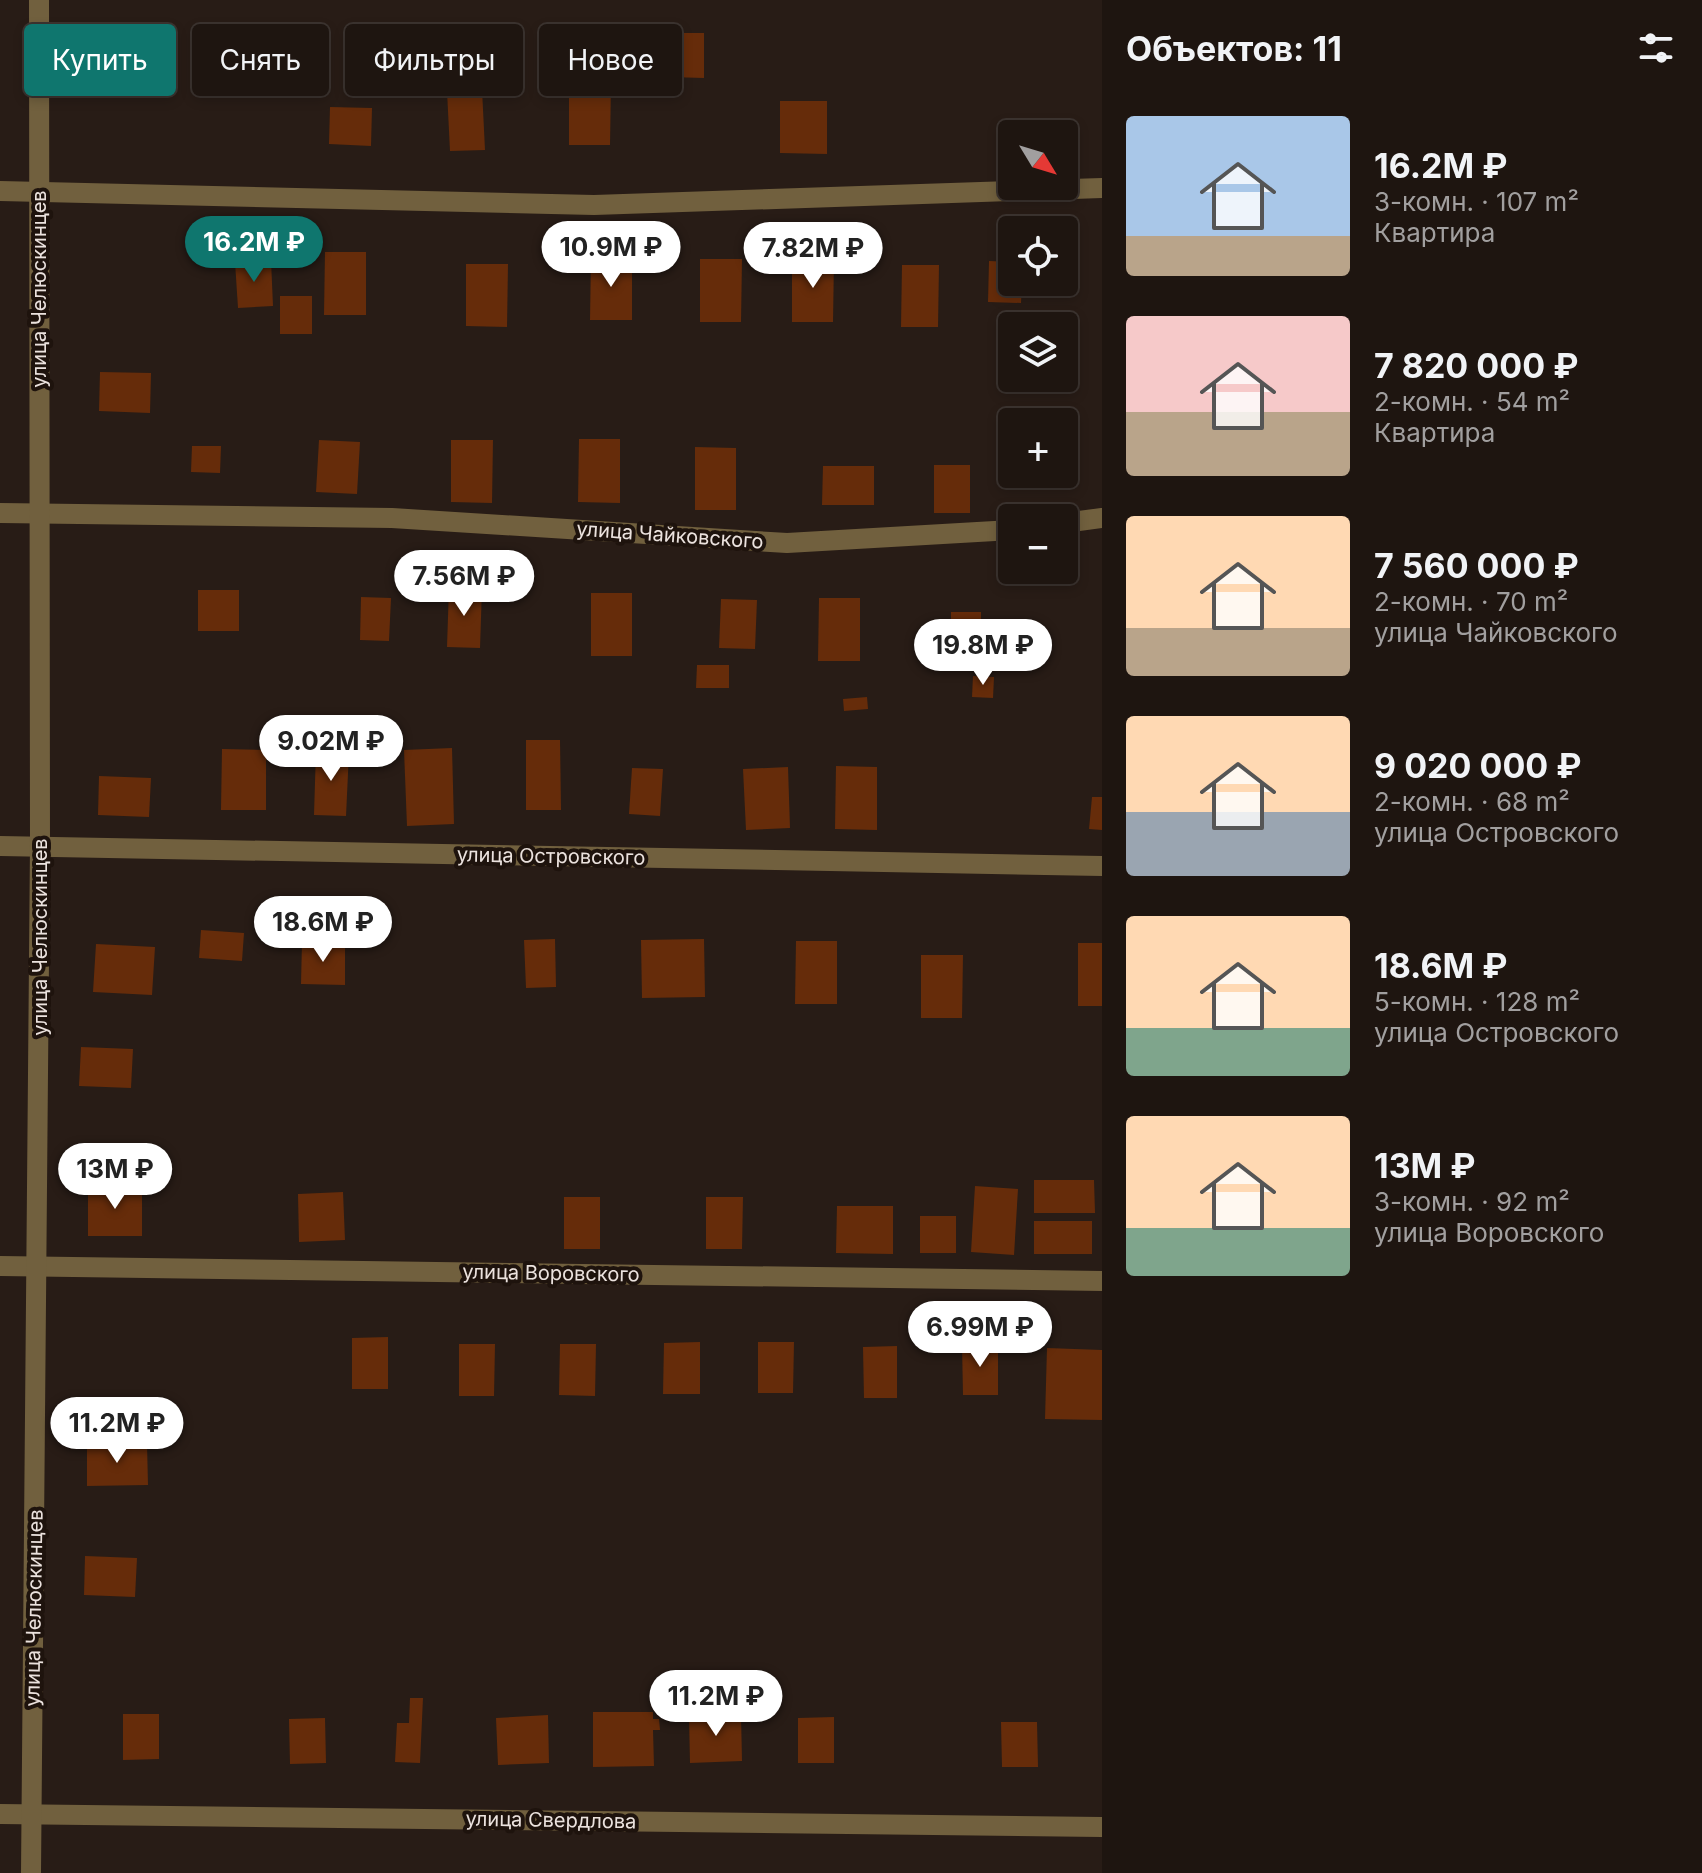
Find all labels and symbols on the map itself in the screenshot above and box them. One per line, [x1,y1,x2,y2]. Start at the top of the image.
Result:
north arrow [998,120,1078,200]
street label: улица Челюскинцев [27,190,51,388]
pin: 16.2M ₽ [180,216,328,284]
pin: 10.9M ₽ [537,221,685,289]
pin: 7.82M ₽ [739,222,887,290]
street label: улица Чайковского [576,516,764,554]
pin: 7.56M ₽ [390,550,538,618]
pin: 19.8M ₽ [909,619,1057,687]
pin: 9.02M ₽ [257,715,405,783]
street label: улица Челюскинцев [28,838,52,1036]
street label: улица Островского [457,842,645,870]
pin: 18.6M ₽ [249,896,397,964]
pin: 13M ₽ [59,1143,171,1211]
street label: улица Воровского [462,1259,640,1287]
pin: 6.99M ₽ [906,1301,1054,1369]
pin: 11.2M ₽ [43,1397,191,1465]
street label: улица Челюскинцев [20,1509,48,1707]
pin: 11.2M ₽ [642,1670,790,1738]
street label: улица Свердлова [465,1807,637,1833]

